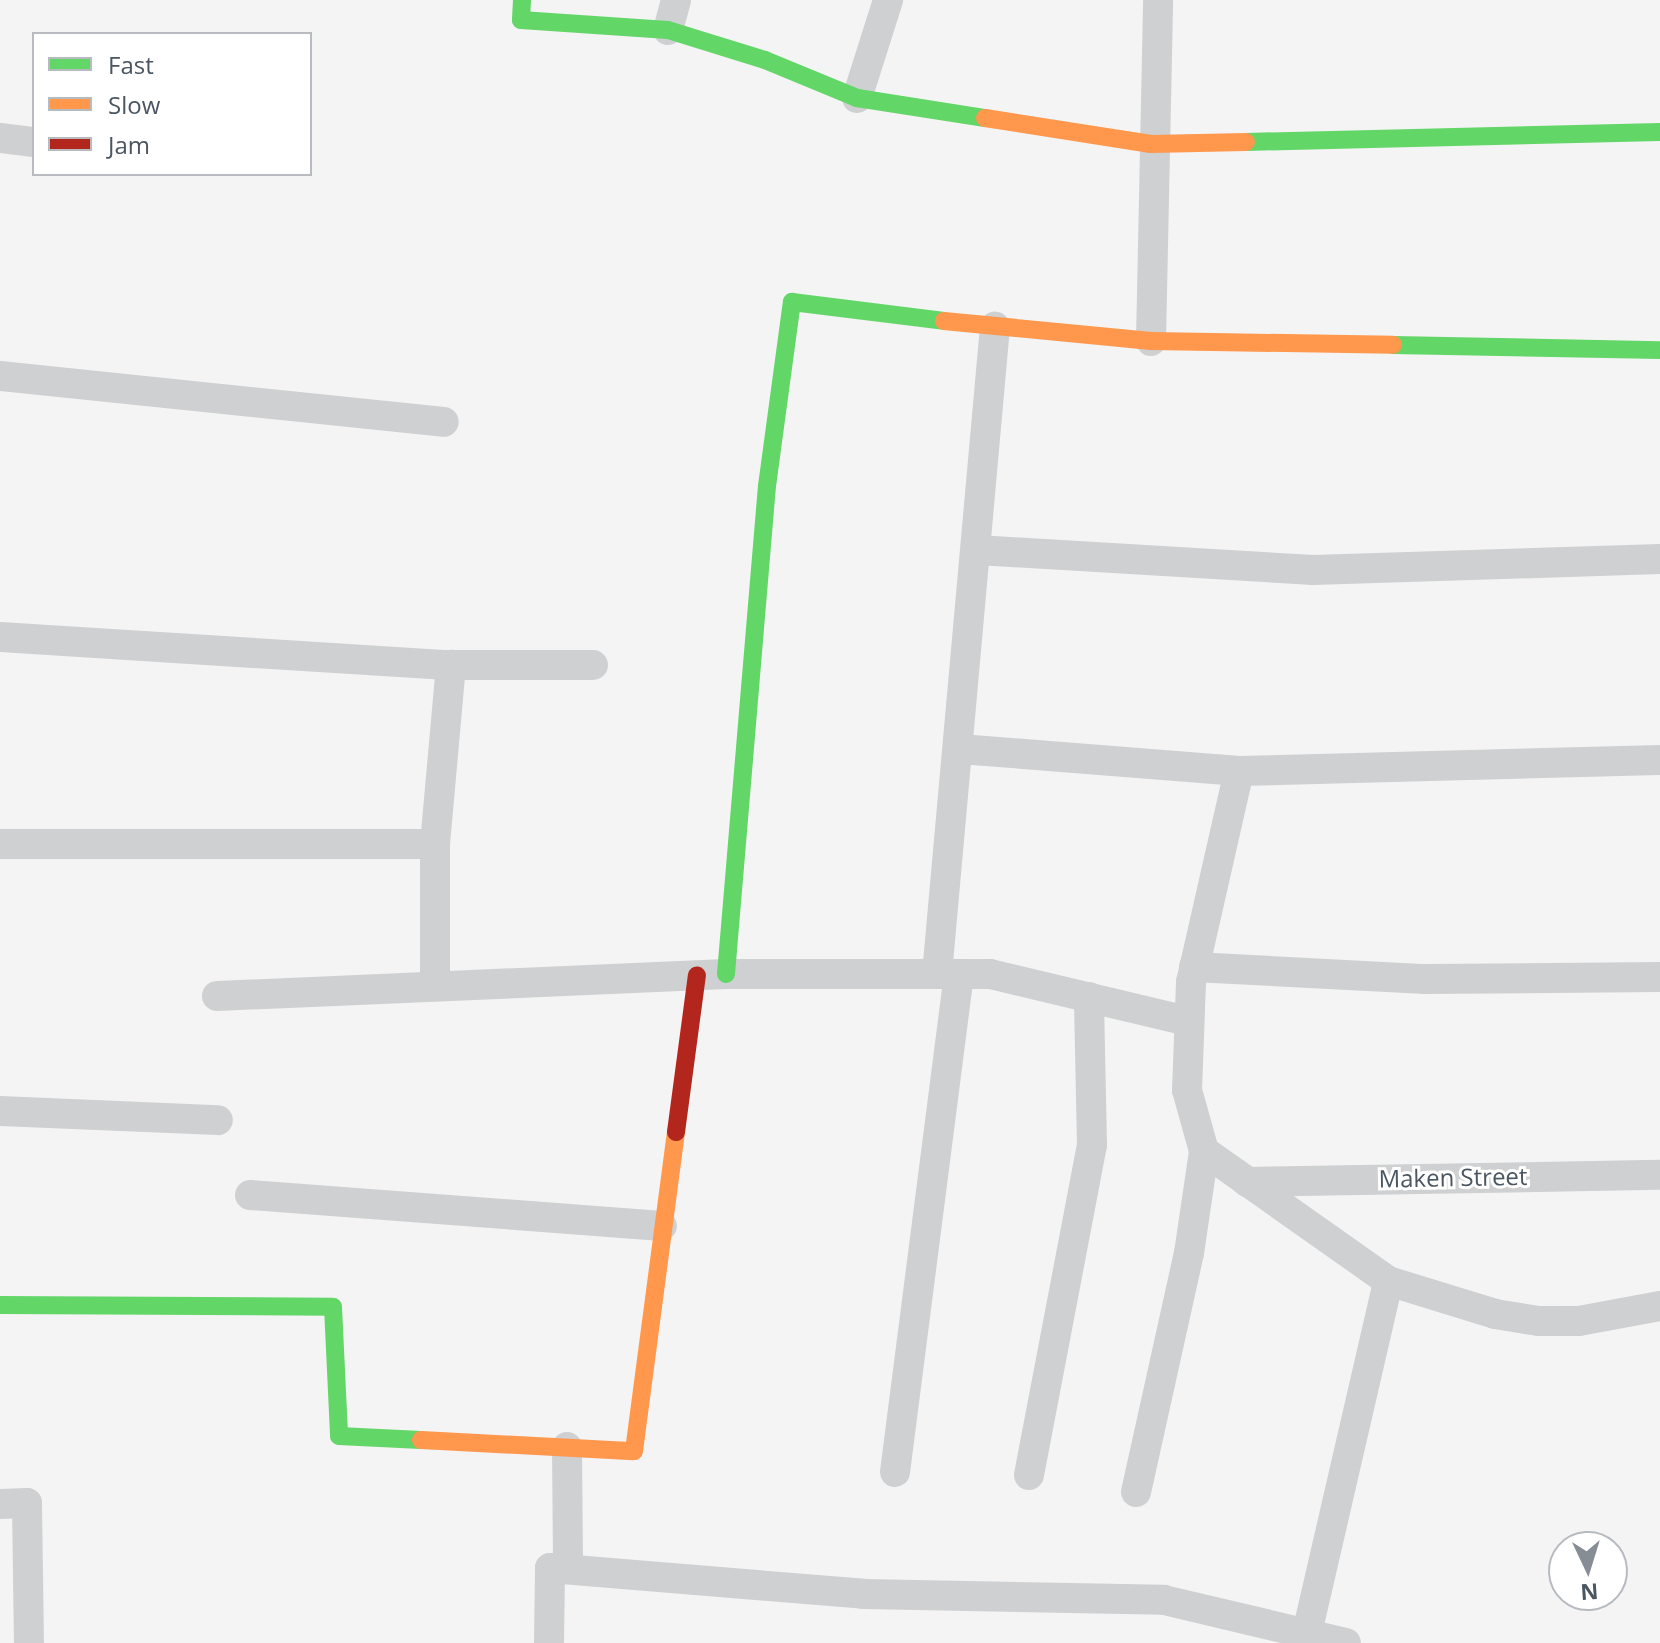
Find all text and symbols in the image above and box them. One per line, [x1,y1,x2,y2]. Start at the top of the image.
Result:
legend [32,32,312,176]
text: Fast [108,48,154,81]
text: Slow [108,88,160,121]
text: Jam [108,128,150,161]
street label: Maken Street [1378,1161,1528,1193]
north arrow [1548,1531,1628,1611]
text: N [1580,1577,1600,1609]

